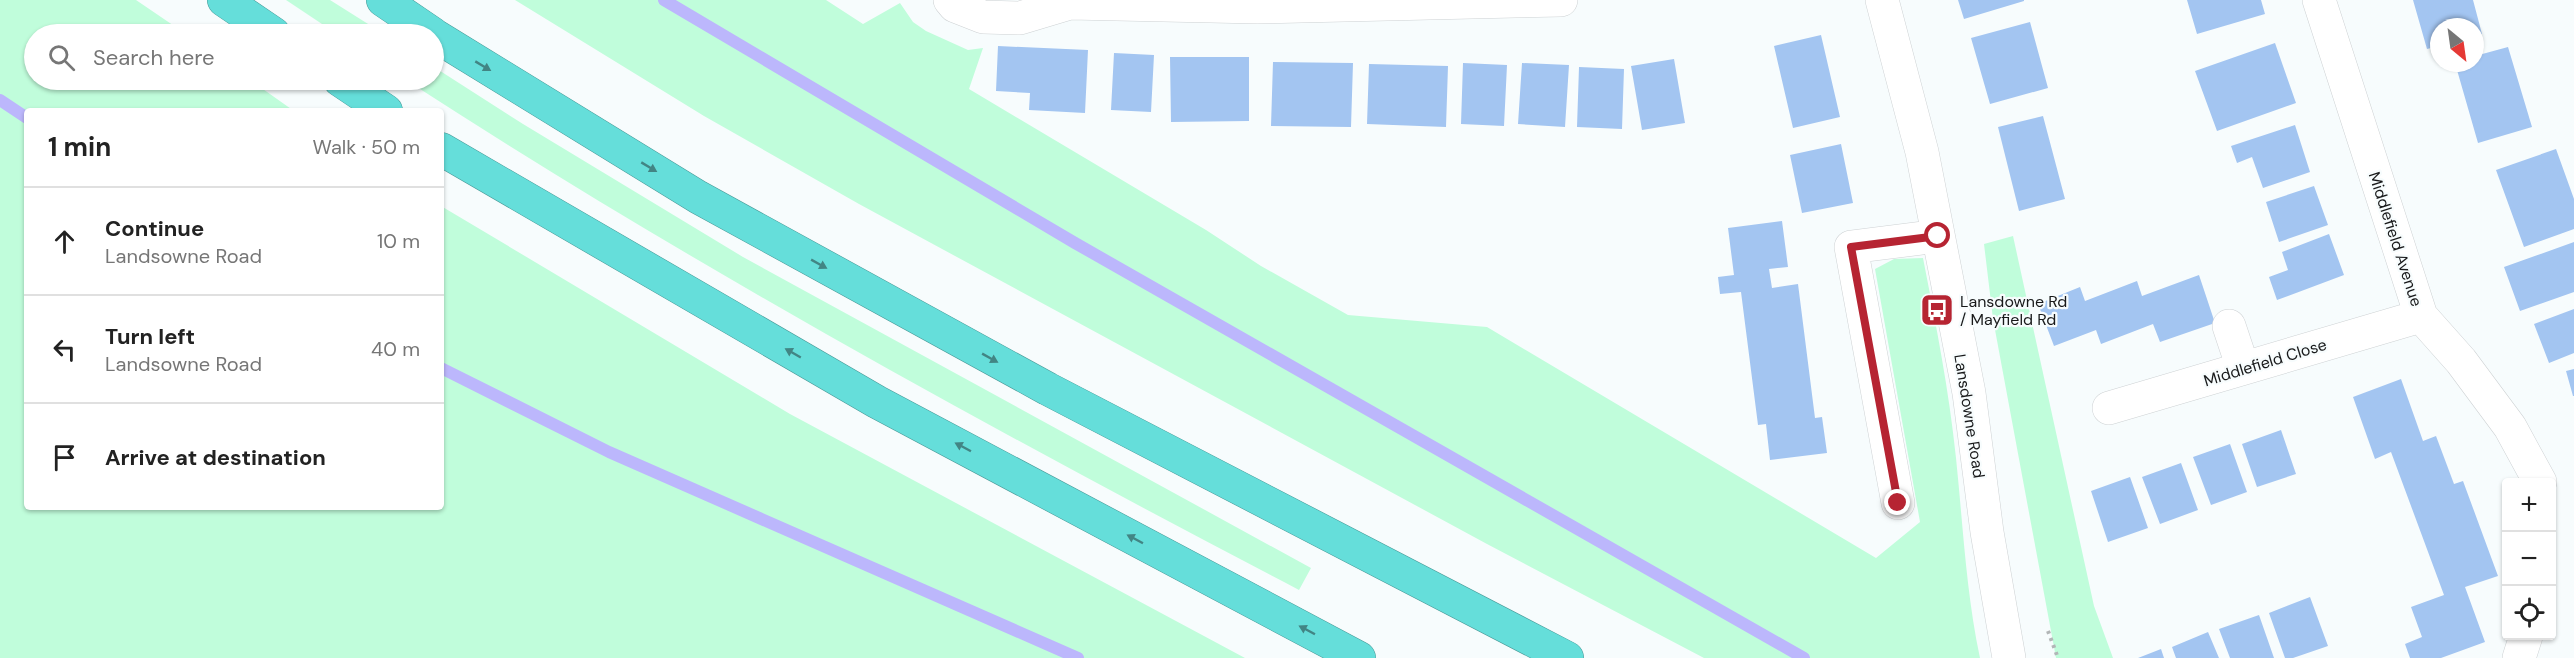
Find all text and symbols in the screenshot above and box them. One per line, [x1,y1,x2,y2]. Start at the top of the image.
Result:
north arrow [2430,18,2484,72]
search box [24,24,444,90]
icon: search [45,41,78,74]
text: Search here [93,43,214,72]
one-way arrow [475,60,491,71]
text: 1 min [48,130,111,164]
text: Walk · 50 m [313,134,420,160]
one-way arrow [641,162,657,173]
street label: Middlefield Avenue [2364,169,2427,309]
text: Continue [105,214,204,243]
route start [1924,222,1950,248]
icon: ahead [48,225,81,258]
text: 10 m [377,228,420,254]
text: Landsowne Road [105,243,262,269]
one-way arrow [811,259,828,269]
place label: Lansdowne Rd / Mayfield Rd [1960,291,2067,330]
bus stop icon: Lansdowne Rd / Mayfield Rd [1919,292,1955,328]
text: Turn left [105,322,195,351]
icon: left [48,333,81,366]
street label: Middlefield Close [2201,334,2329,391]
text: 40 m [371,336,420,362]
one-way arrow [784,348,801,358]
text: Landsowne Road [105,351,262,377]
street label: Lansdowne Road [1949,352,1990,480]
one-way arrow [982,353,999,363]
icon: arrive [48,441,81,474]
one-way arrow [954,442,971,452]
text: Arrive at destination [105,443,326,472]
map controls [2502,478,2556,640]
button: + [2502,478,2556,532]
route end [1884,489,1910,515]
button: − [2502,532,2556,586]
one-way arrow [1126,534,1143,544]
button: locate [2502,586,2556,640]
one-way arrow [1299,626,1316,635]

